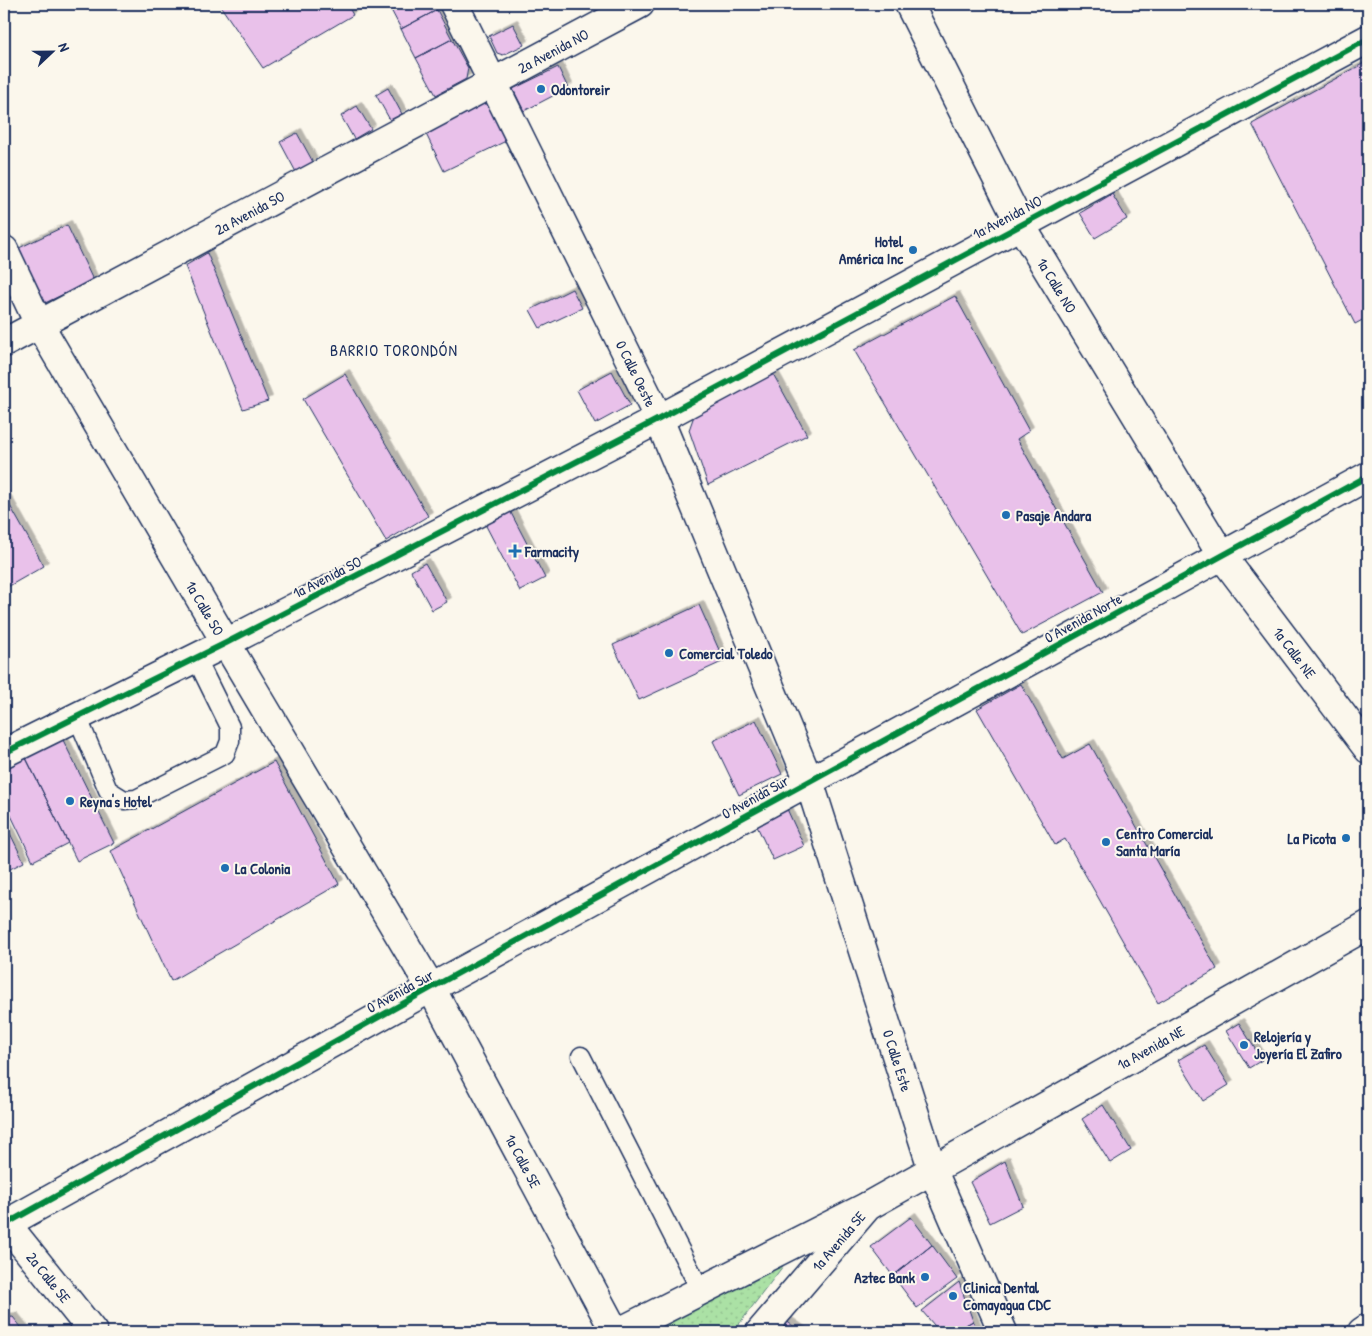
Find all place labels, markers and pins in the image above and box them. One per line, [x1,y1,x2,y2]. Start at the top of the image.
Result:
place label: Odontoreir [551,79,610,100]
marker: Odontoreir [535,83,547,95]
place label: Hotel América Inc [839,231,904,269]
marker: Hotel América Inc [907,244,919,256]
place label: Pasaje Andara [1016,505,1091,526]
marker: Pasaje Andara [1000,509,1012,521]
place label: Farmacity [524,541,580,563]
marker: Farmacity [509,545,521,557]
place label: Comercial Toledo [679,643,773,664]
marker: Comercial Toledo [663,647,675,659]
place label: Reyna's Hotel [80,791,153,813]
marker: Reyna's Hotel [64,795,76,807]
place label: Centro Comercial Santa María [1116,823,1214,861]
place label: La Picota [1288,828,1336,849]
marker: La Picota [1340,832,1352,844]
marker: Centro Comercial Santa María [1100,836,1112,848]
place label: La Colonia [235,858,290,879]
marker: La Colonia [219,862,231,874]
place label: Relojería y Joyería El Zafiro [1254,1026,1342,1065]
marker: Relojería y Joyería El Zafiro [1238,1039,1250,1051]
place label: Aztec Bank [854,1267,916,1288]
marker: Aztec Bank [919,1271,931,1283]
place label: Clinica Dental Comayagua CDC [963,1277,1051,1316]
marker: Clinica Dental Comayagua CDC [947,1290,959,1302]

